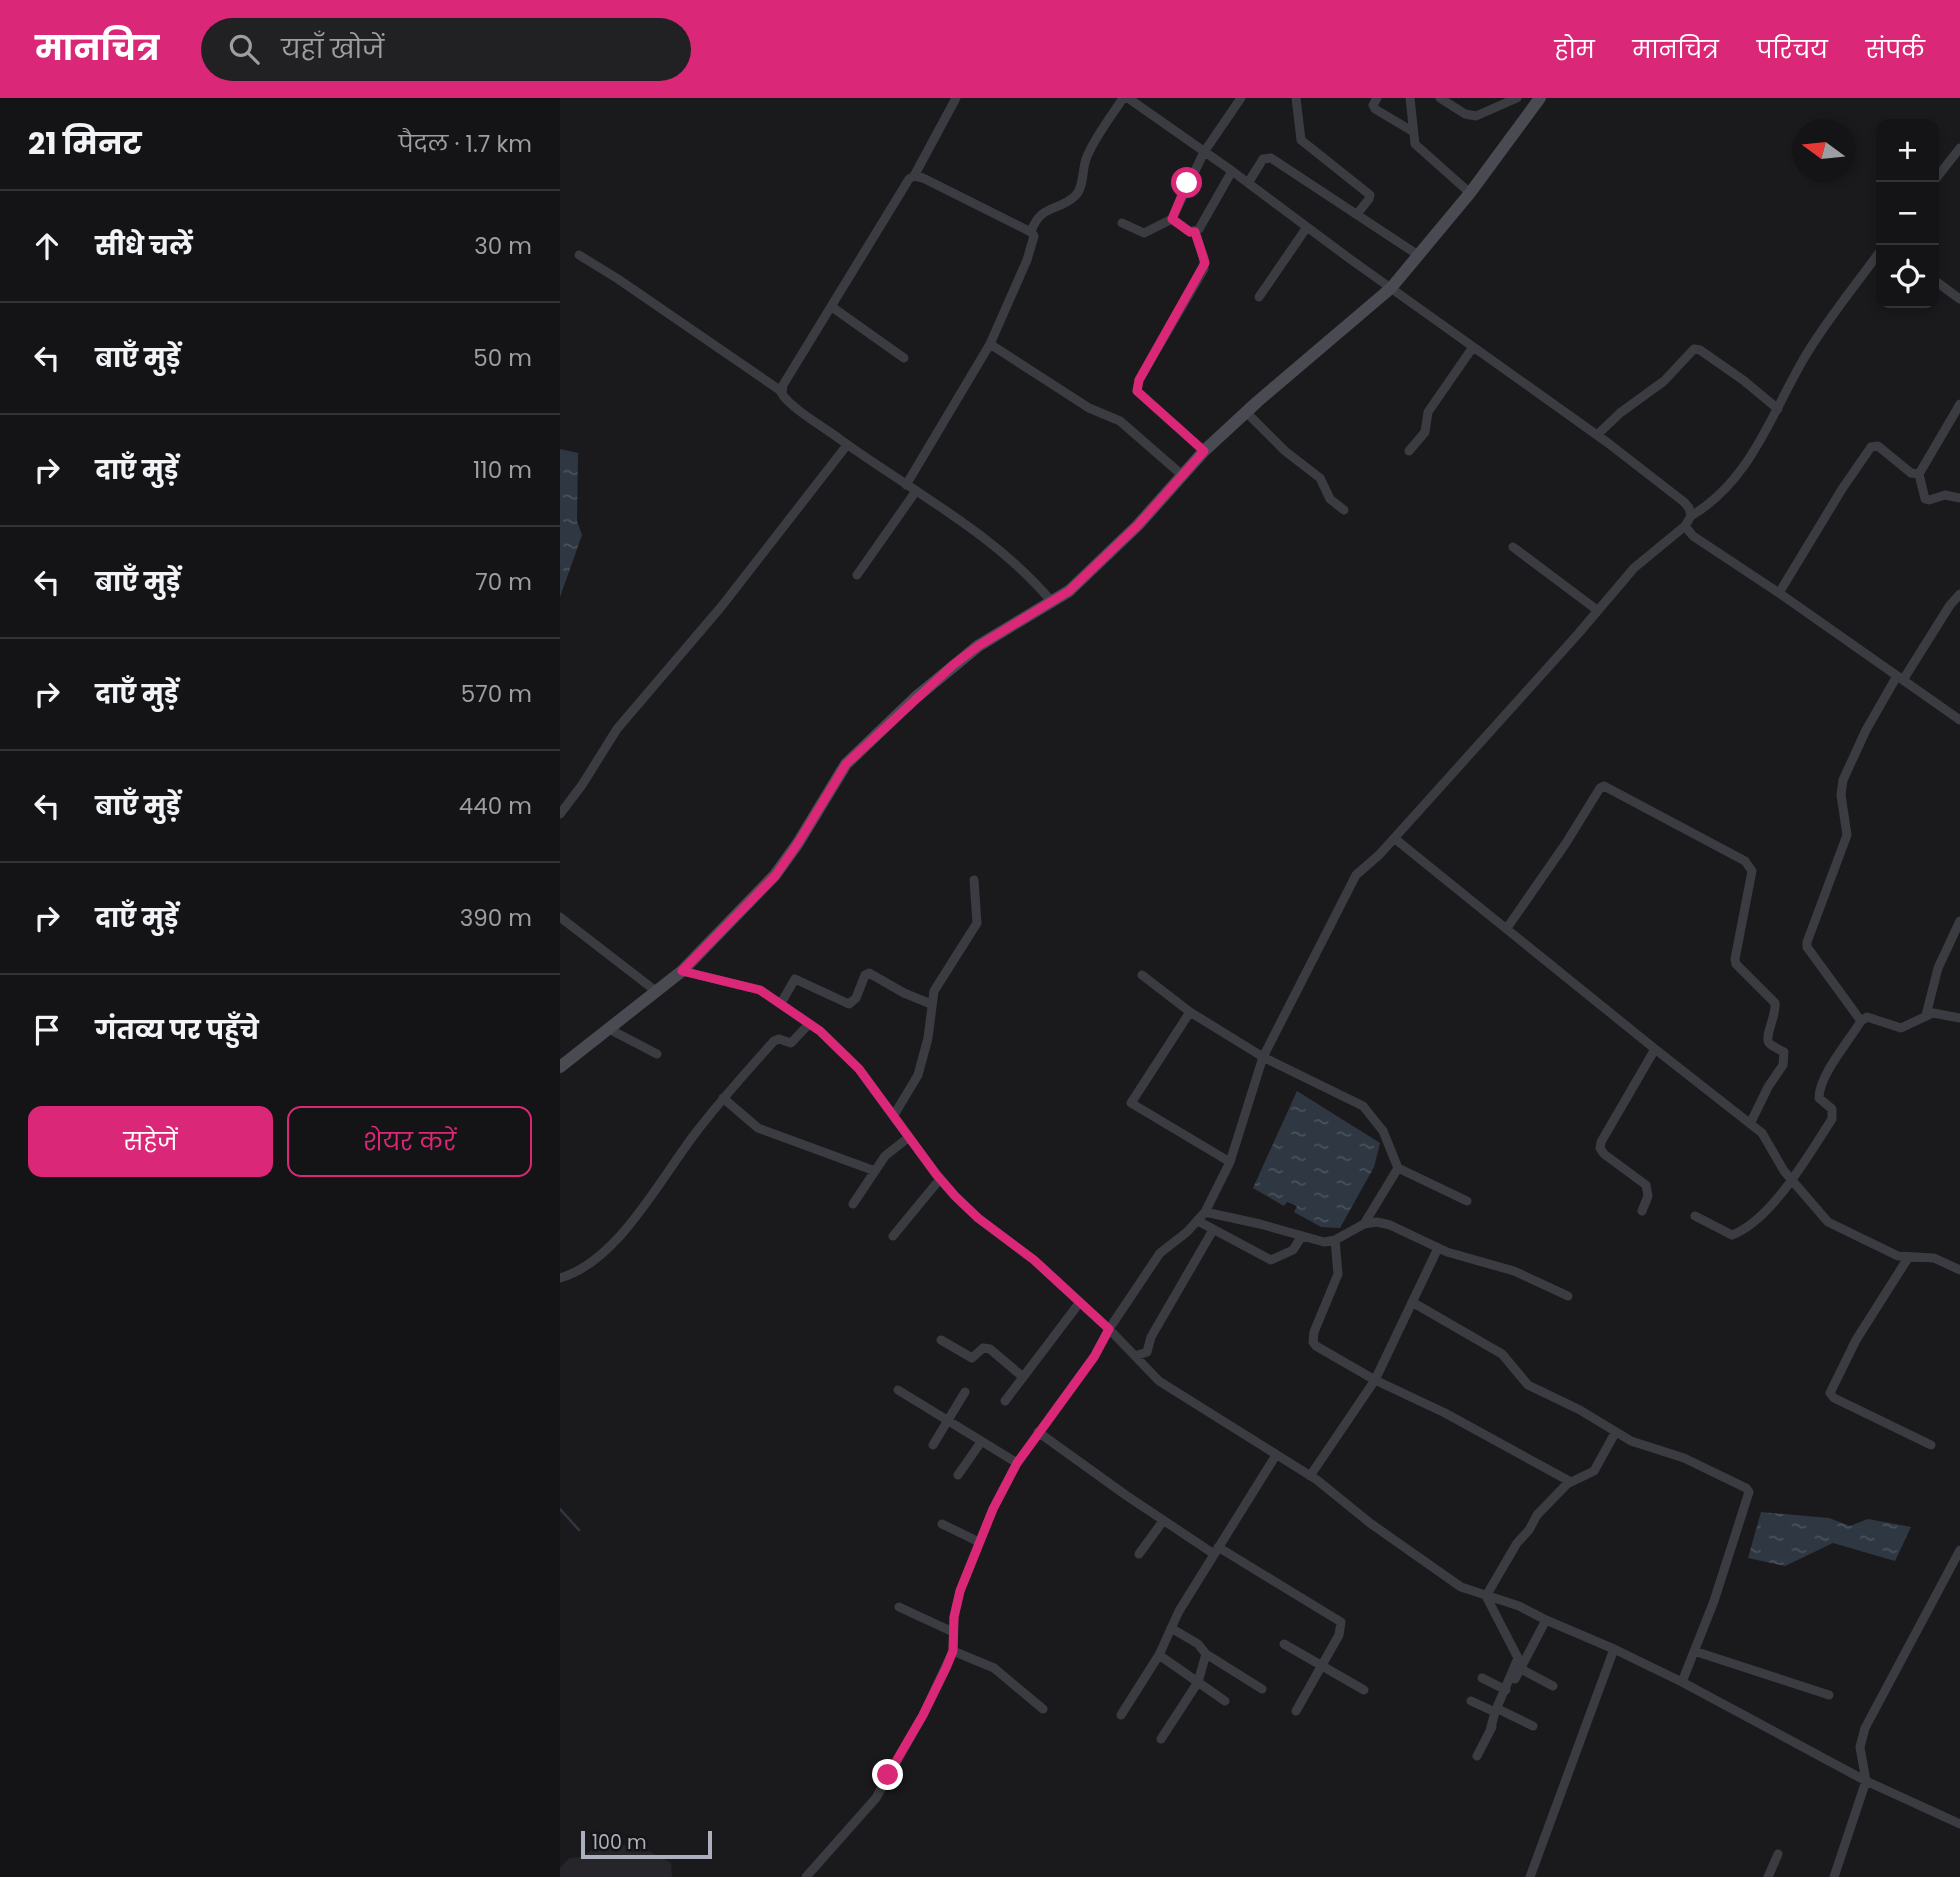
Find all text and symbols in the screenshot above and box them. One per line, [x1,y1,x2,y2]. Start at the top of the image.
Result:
search box [201,18,691,81]
text: मानचित्र [35,25,159,72]
icon: search [225,30,263,68]
text: यहाँ खोजें [281,31,384,67]
text: होम [1555,33,1595,66]
text: मानचित्र [1633,33,1719,66]
text: परिचय [1757,33,1828,66]
text: संपर्क [1866,33,1925,66]
north arrow [1792,119,1855,182]
map controls [1876,119,1939,308]
button: + [1876,119,1939,182]
text: 21 मिनट [28,122,142,165]
text: पैदल · 1.7 km [399,128,532,160]
route start [1171,167,1202,198]
button: − [1876,182,1939,245]
icon: ahead [28,227,66,265]
text: सीधे चलें [95,228,193,264]
text: 30 m [474,230,532,262]
button: locate [1876,245,1939,308]
icon: left [28,339,66,377]
text: बाएँ मुड़ें [95,340,180,376]
text: 50 m [473,342,532,374]
icon: right [28,451,66,489]
text: दाएँ मुड़ें [95,452,178,488]
text: 110 m [473,454,532,486]
icon: left [28,563,66,601]
text: बाएँ मुड़ें [95,564,180,600]
text: 70 m [475,566,532,598]
icon: right [28,675,66,713]
text: दाएँ मुड़ें [95,676,178,712]
text: 570 m [461,678,532,710]
icon: left [28,787,66,825]
text: बाएँ मुड़ें [95,788,180,824]
text: 440 m [459,790,532,822]
icon: right [28,899,66,937]
text: दाएँ मुड़ें [95,900,178,936]
text: 390 m [460,902,532,934]
icon: arrive [28,1011,66,1049]
text: गंतव्य पर पहुँचे [95,1012,259,1048]
button: सहेजें [28,1106,273,1177]
button: शेयर करें [287,1106,532,1177]
route end [872,1759,903,1790]
scale bar [581,1828,712,1860]
text: 100 m [592,1829,647,1856]

